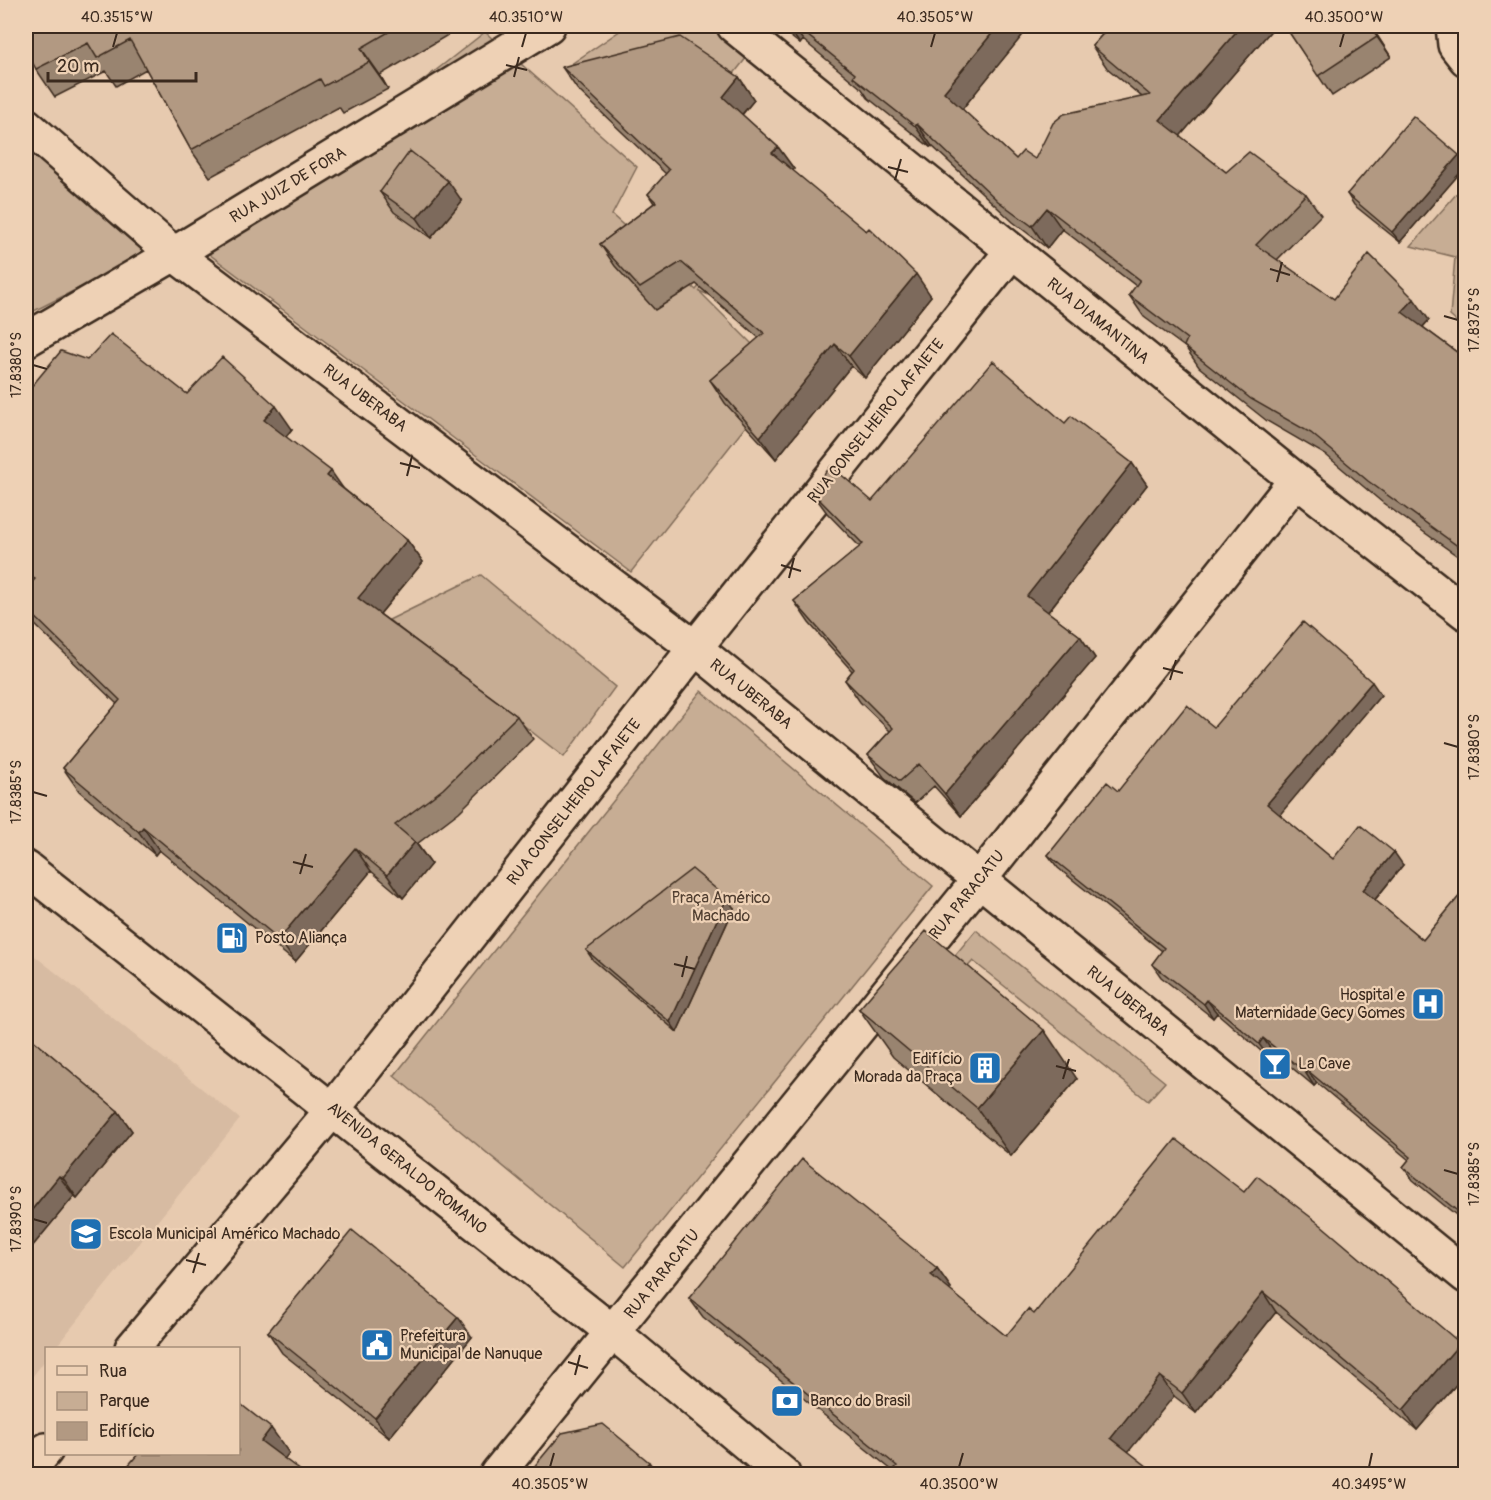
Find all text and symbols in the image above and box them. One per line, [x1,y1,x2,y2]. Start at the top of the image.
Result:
text: 40.3515°W [81,8,153,27]
text: 40.3510°W [489,8,563,27]
text: 40.3505°W [897,8,973,27]
text: 40.3500°W [1305,8,1383,27]
scale bar [48,45,196,83]
text: 20 m [57,55,99,78]
street label: RUA JUIZ DE FORA [226,142,350,228]
street label: RUA DIAMANTINA [1043,274,1153,368]
text: 17.8375°S [1465,288,1484,352]
text: 17.8380°S [7,332,26,398]
street label: RUA CONSELHEIRO LAFAIETE [803,335,949,507]
street label: RUA UBERABA [319,360,411,436]
street label: RUA UBERABA [706,655,796,733]
text: 17.8380°S [1465,714,1484,780]
street label: RUA CONSELHEIRO LAFAIETE [503,715,645,889]
text: 17.8385°S [7,760,26,824]
street label: RUA PARACATU [925,846,1009,944]
park label: Praça Américo Machado [672,888,771,926]
fuel station icon: Posto Aliança [214,920,250,956]
place label: Posto Aliança [255,928,347,948]
street label: RUA UBERABA [1083,962,1173,1040]
place label: Hospital e Maternidade Gecy Gomes [1235,985,1405,1023]
hospital icon: Hospital e Maternidade Gecy Gomes [1410,986,1446,1022]
bar icon: La Cave [1257,1046,1293,1082]
place label: Edifício Morada da Praça [854,1049,962,1087]
building icon: Edifício Morada da Praça [967,1050,1003,1086]
place label: La Cave [1298,1054,1350,1074]
street label: AVENIDA GERALDO ROMANO [323,1098,491,1238]
text: 17.8385°S [1465,1142,1484,1206]
text: 17.8390°S [7,1186,26,1252]
school or university icon: Escola Municipal Américo Machado [68,1216,104,1252]
place label: Escola Municipal Américo Machado [109,1224,341,1244]
street label: RUA PARACATU [620,1225,704,1323]
place label: Prefeitura Municipal de Nanuque [400,1326,542,1364]
public building icon: Prefeitura Municipal de Nanuque [359,1327,395,1363]
legend [45,1347,240,1455]
text: Rua [99,1360,127,1383]
bank icon: Banco do Brasil [769,1383,805,1419]
text: Parque [99,1390,149,1413]
place label: Banco do Brasil [810,1391,911,1411]
text: Edifício [99,1420,155,1443]
text: 40.3505°W [512,1475,588,1494]
text: 40.3500°W [920,1475,998,1494]
text: 40.3495°W [1332,1475,1406,1494]

